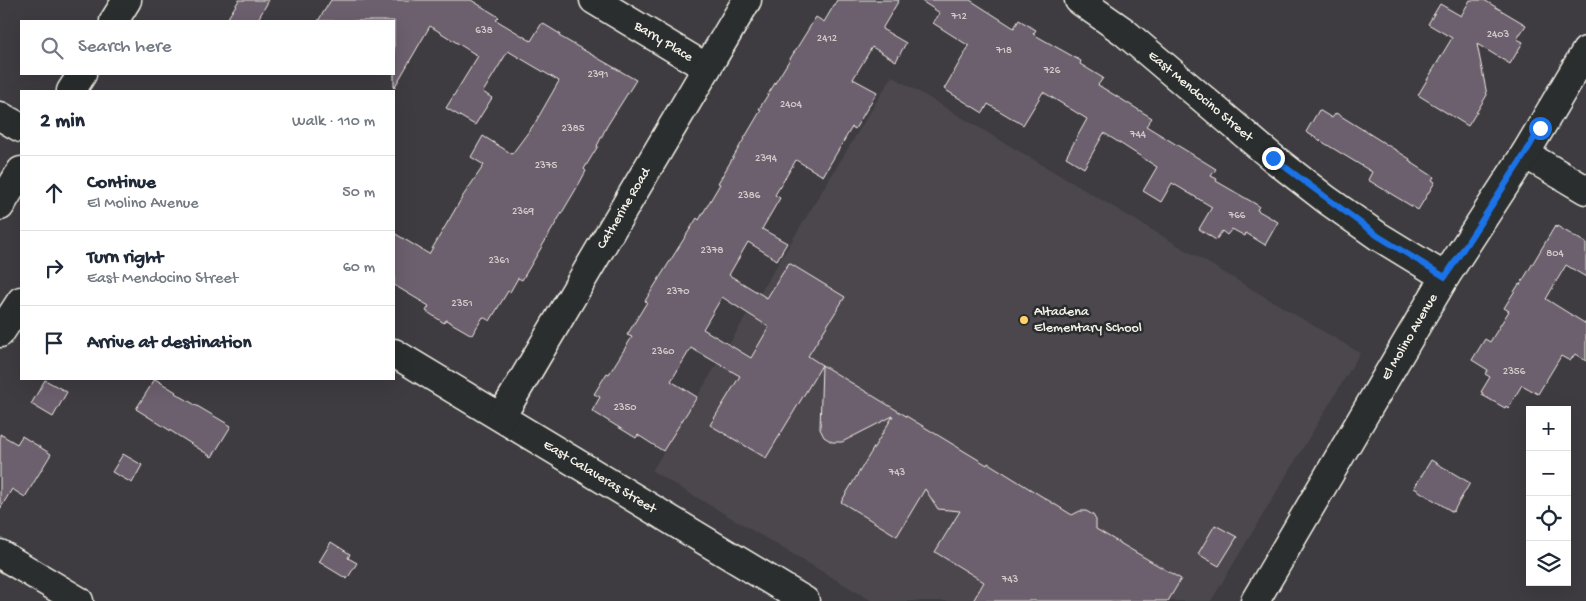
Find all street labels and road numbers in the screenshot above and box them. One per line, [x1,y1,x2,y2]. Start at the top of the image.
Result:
street label: Barry Place [630,17,697,66]
street label: East Mendocino Street [1144,47,1257,146]
street label: Catherine Road [593,163,655,252]
street label: El Molino Avenue [1378,290,1442,383]
street label: East Calaveras Street [540,436,660,518]

